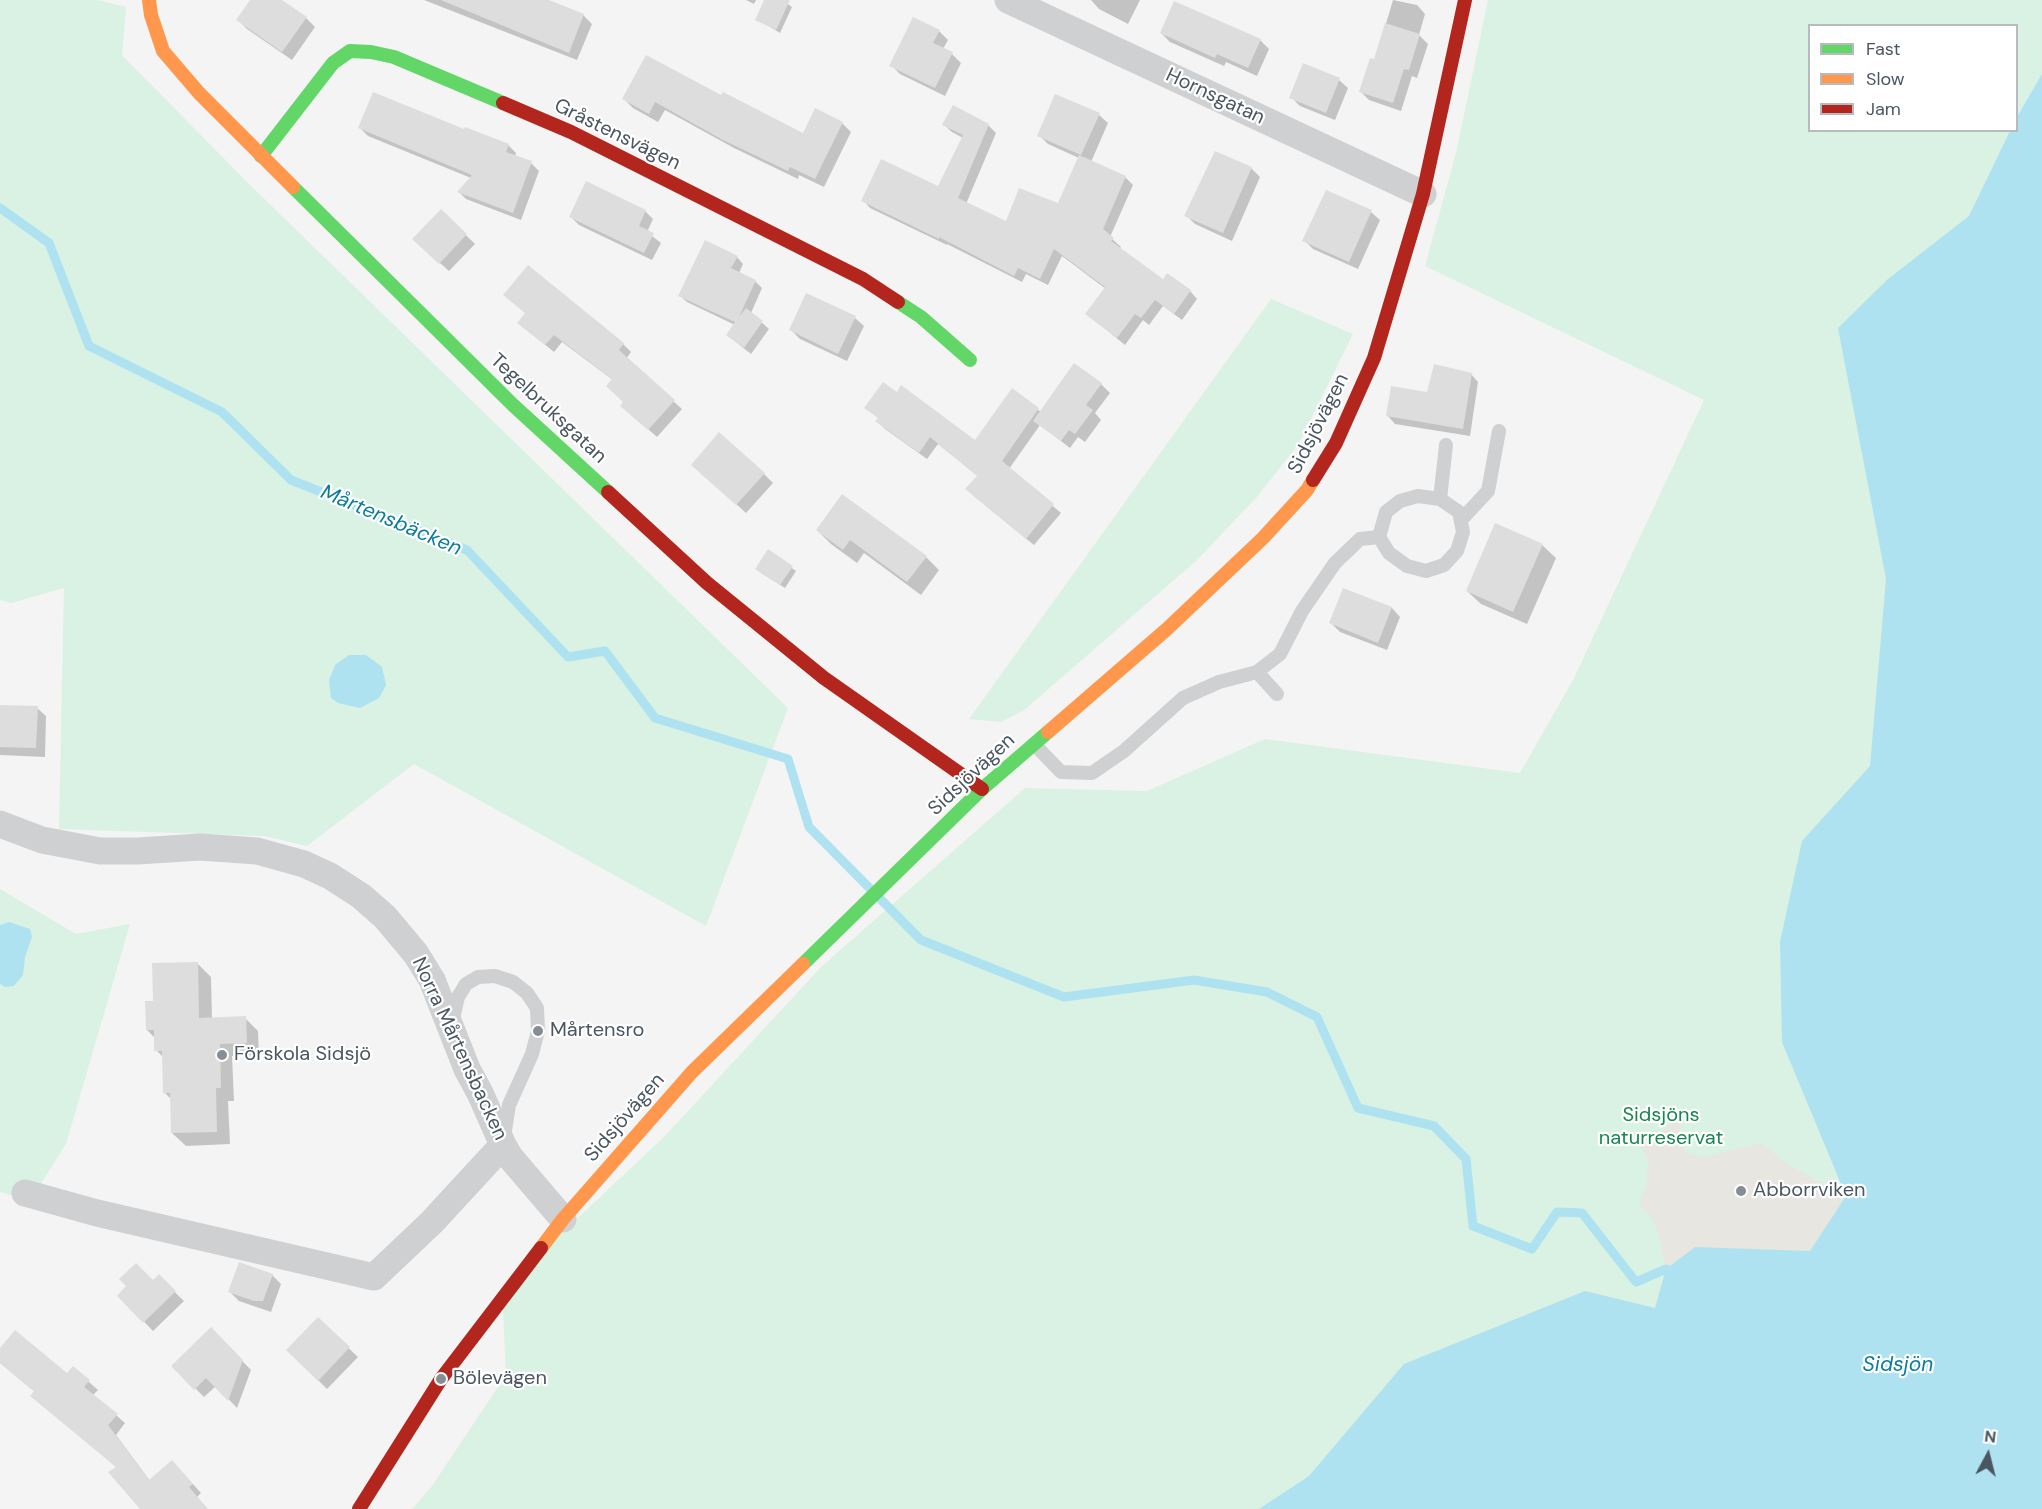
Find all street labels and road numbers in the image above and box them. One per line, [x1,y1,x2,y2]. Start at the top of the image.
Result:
street label: Hornsgatan [1162,64,1268,130]
street label: Gråstensvägen [550,94,684,176]
street label: Tegelbruksgatan [485,349,611,469]
street label: Sidsjövägen [1283,370,1355,478]
street label: Sidsjövägen [924,729,1020,821]
street label: Norra Mårtensbacken [406,954,512,1144]
street label: Sidsjövägen [580,1069,670,1167]

